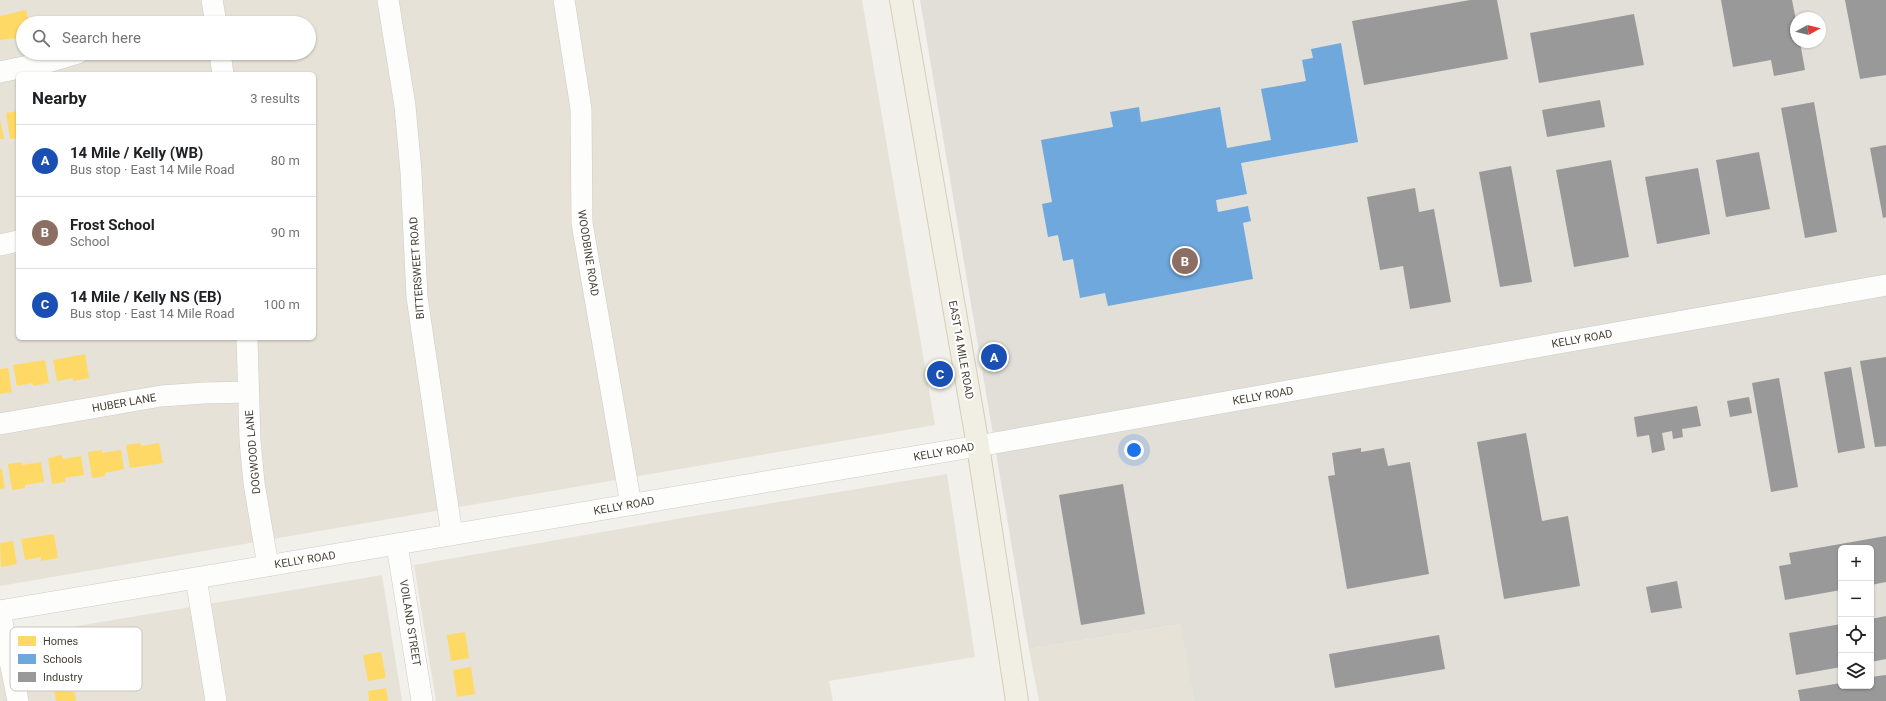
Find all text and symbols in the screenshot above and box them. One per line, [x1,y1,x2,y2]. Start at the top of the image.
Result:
north arrow [1790,12,1826,48]
search box [16,16,316,60]
icon: search [30,27,52,49]
text: Search here [62,29,141,47]
text: Nearby [32,88,87,108]
text: 3 results [250,91,300,106]
text: 14 Mile / Kelly (WB) [70,144,203,162]
text: A [41,153,49,168]
text: 80 m [271,153,300,168]
text: Bus stop · East 14 Mile Road [70,162,235,177]
street label: WOODBINE ROAD [575,209,601,297]
text: Frost School [70,216,155,234]
street label: BITTERSWEET ROAD [407,216,427,320]
text: B [41,225,49,240]
text: 90 m [271,225,300,240]
text: School [70,234,110,249]
pin: B [1172,246,1198,276]
text: 14 Mile / Kelly NS (EB) [70,288,222,306]
text: C [41,297,49,312]
text: 100 m [263,297,300,312]
street label: EAST 14 MILE ROAD [946,300,976,400]
text: Bus stop · East 14 Mile Road [70,306,235,321]
street label: KELLY ROAD [1550,327,1614,351]
pin: A [981,342,1007,372]
pin: C [927,359,953,389]
street label: KELLY ROAD [1231,384,1295,408]
street label: HUBER LANE [91,391,157,415]
street label: DOGWOOD LANE [243,409,263,495]
street label: KELLY ROAD [912,440,976,464]
your location [1124,440,1144,460]
street label: KELLY ROAD [592,494,656,518]
map controls [1838,545,1874,689]
button: + [1838,545,1874,581]
street label: KELLY ROAD [274,549,336,571]
street label: VOILAND STREET [397,579,423,668]
button: − [1838,581,1874,617]
button: locate [1838,617,1874,653]
legend [10,627,142,691]
text: Homes [43,635,79,648]
text: Schools [43,653,83,666]
button: layers [1838,653,1874,689]
text: Industry [43,671,83,684]

